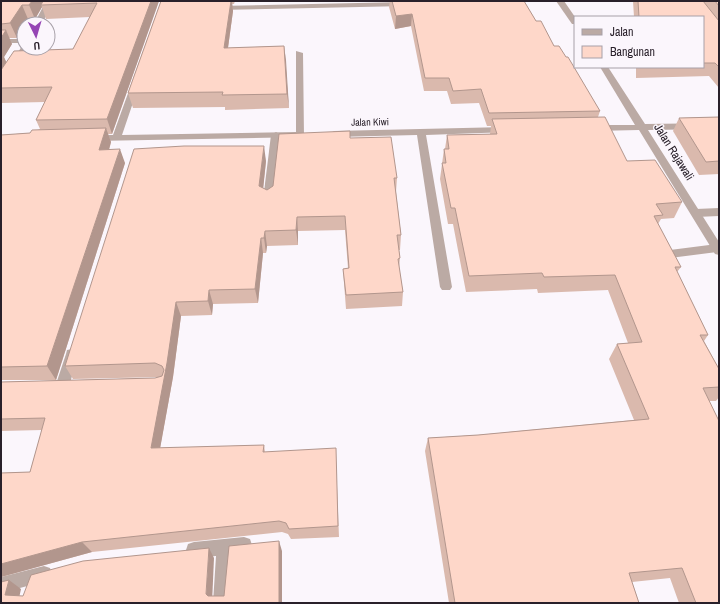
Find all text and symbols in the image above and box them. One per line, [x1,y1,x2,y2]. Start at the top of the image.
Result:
north arrow [16,16,56,56]
legend [574,16,704,68]
text: Jalan [610,24,634,40]
text: U [33,39,41,53]
text: Bangunan [610,44,655,60]
street label: Jalan Kiwi [351,115,389,129]
street label: Jalan Rajawali [650,121,698,183]

